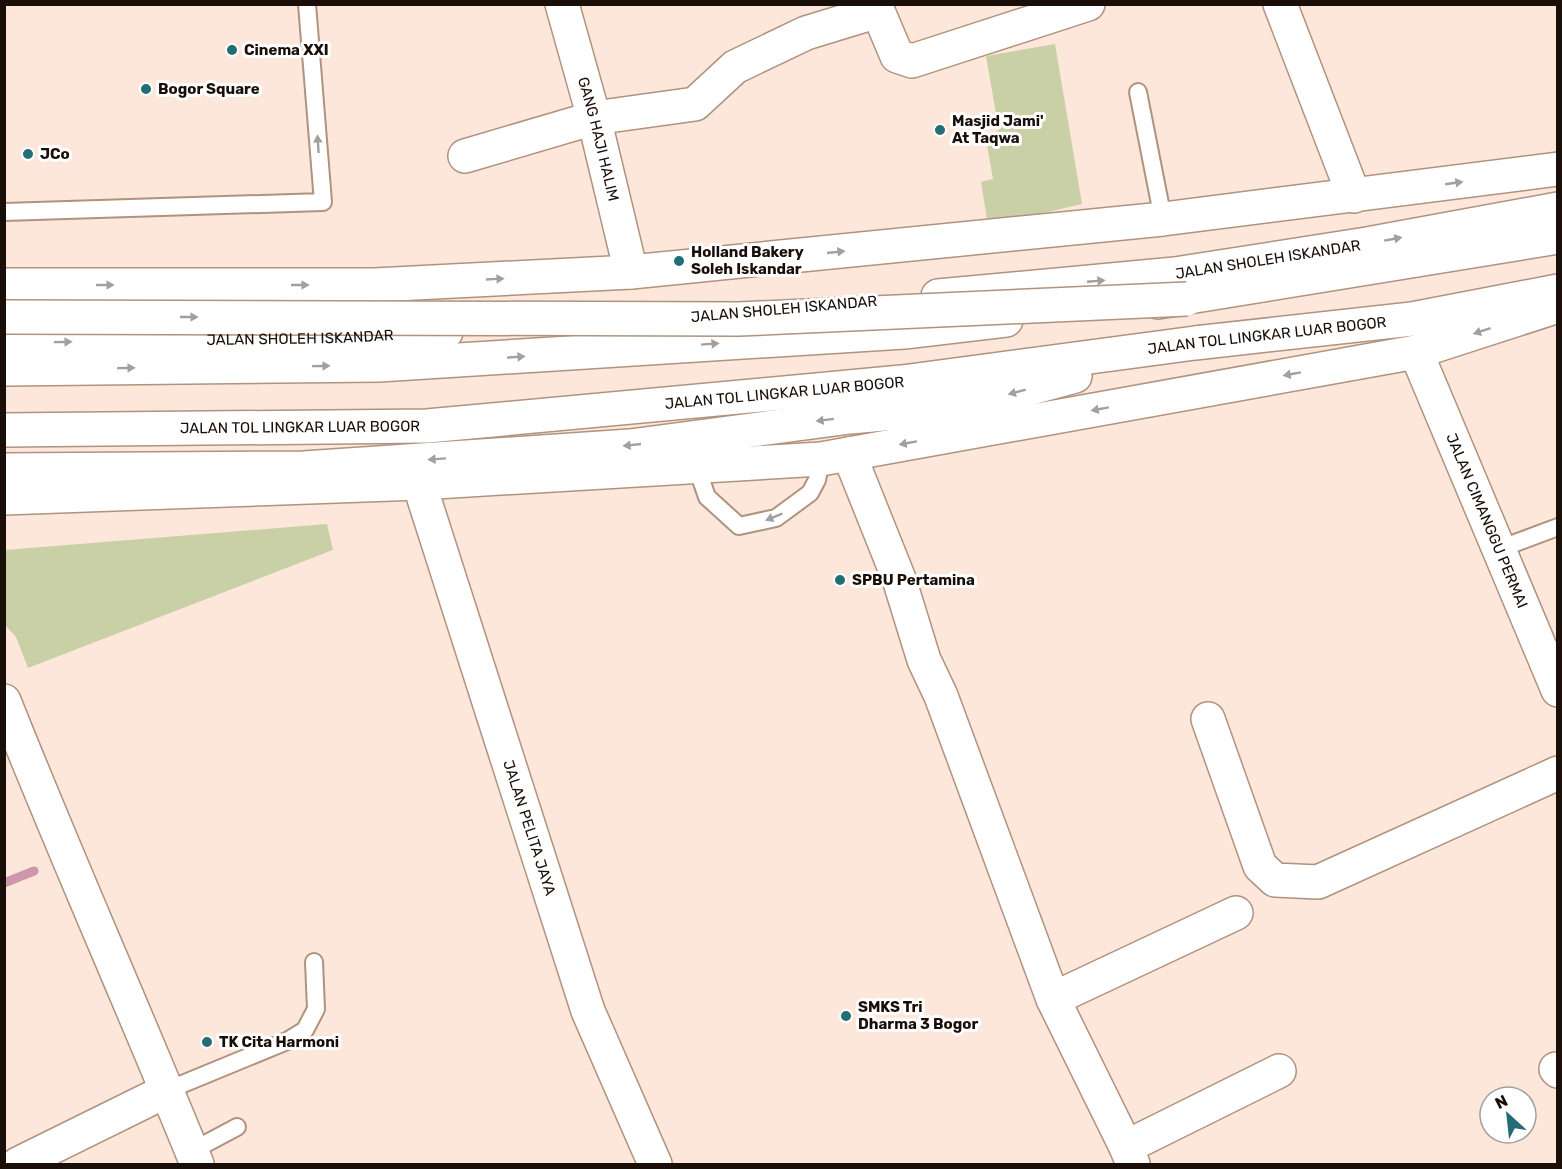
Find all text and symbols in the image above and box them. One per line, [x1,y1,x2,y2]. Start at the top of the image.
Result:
place label: Cinema XXI [244,41,329,59]
marker: Cinema XXI [225,43,239,57]
street label: GANG HAJI HALIM [574,75,623,203]
place label: Bogor Square [158,80,260,98]
marker: Bogor Square [139,82,153,96]
place label: Masjid Jami' At Taqwa [952,112,1044,147]
marker: Masjid Jami' At Taqwa [933,123,947,137]
one-way arrow [313,134,323,153]
place label: JCo [40,145,70,163]
marker: JCo [21,147,35,161]
one-way arrow [1444,178,1463,188]
one-way arrow [1383,234,1402,243]
street label: JALAN SHOLEH ISKANDAR [1174,236,1362,283]
place label: Holland Bakery Soleh Iskandar [691,243,804,278]
one-way arrow [826,247,845,257]
marker: Holland Bakery Soleh Iskandar [672,254,686,268]
one-way arrow [485,275,504,284]
one-way arrow [1086,276,1105,286]
one-way arrow [95,280,114,290]
one-way arrow [290,280,309,290]
street label: JALAN SHOLEH ISKANDAR [690,292,878,326]
one-way arrow [179,312,198,322]
street label: JALAN TOL LINGKAR LUAR BOGOR [1146,313,1388,358]
street label: JALAN SHOLEH ISKANDAR [206,326,394,349]
one-way arrow [1473,327,1491,336]
one-way arrow [53,338,72,347]
one-way arrow [701,340,720,349]
one-way arrow [506,352,525,361]
one-way arrow [311,361,330,371]
one-way arrow [116,363,135,373]
one-way arrow [1282,370,1301,379]
street label: JALAN TOL LINGKAR LUAR BOGOR [664,373,905,413]
one-way arrow [1008,388,1026,397]
one-way arrow [1091,405,1110,414]
one-way arrow [815,416,834,425]
street label: JALAN TOL LINGKAR LUAR BOGOR [180,417,420,437]
street label: JALAN CIMANGGU PERMAI [1442,431,1532,611]
one-way arrow [899,439,918,448]
one-way arrow [622,440,641,450]
one-way arrow [428,454,447,464]
one-way arrow [764,512,782,522]
place label: SPBU Pertamina [852,571,975,589]
marker: SPBU Pertamina [833,573,847,587]
street label: JALAN PELITA JAYA [499,758,559,898]
place label: SMKS Tri Dharma 3 Bogor [858,998,978,1033]
marker: SMKS Tri Dharma 3 Bogor [839,1009,853,1023]
place label: TK Cita Harmoni [219,1033,339,1051]
marker: TK Cita Harmoni [200,1035,214,1049]
north arrow [1478,1085,1538,1145]
text: N [1492,1091,1511,1113]

